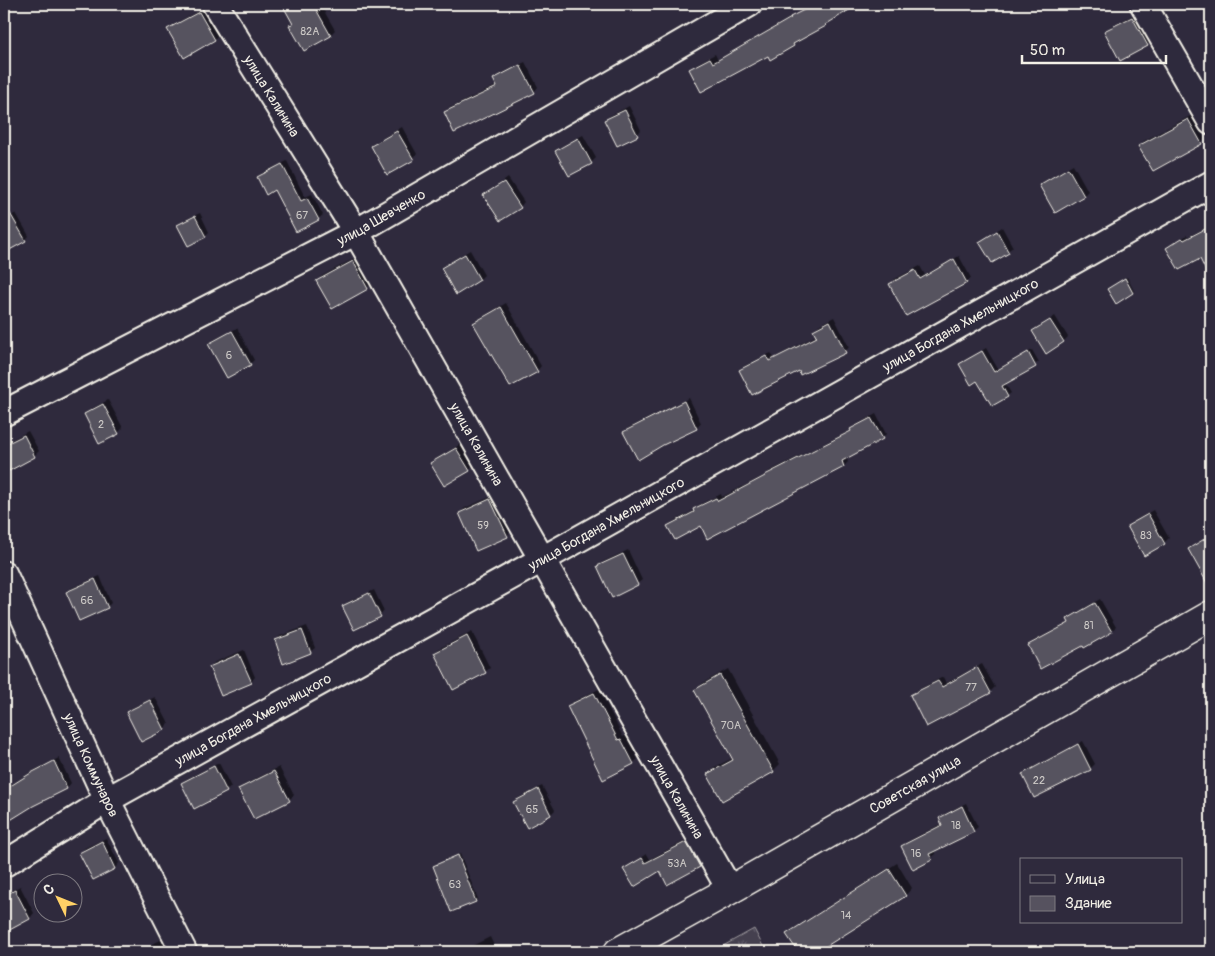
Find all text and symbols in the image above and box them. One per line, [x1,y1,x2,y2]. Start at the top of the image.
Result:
house number: 82А [301,25,319,38]
scale bar [1022,32,1166,64]
text: 50 m [1030,41,1065,60]
street label: улица Калинина [240,51,303,140]
street label: улица Шевченко [333,185,429,249]
house number: 67 [296,209,308,222]
street label: улица Богдана Хмельницкого [878,274,1042,376]
house number: 6 [226,349,232,362]
street label: улица Калинина [446,399,507,489]
house number: 2 [98,418,104,431]
street label: улица Богдана Хмельницкого [524,473,688,574]
house number: 59 [477,519,489,532]
house number: 83 [1140,529,1152,542]
house number: 66 [81,594,93,607]
house number: 81 [1084,619,1094,632]
street label: улица Богдана Хмельницкого [171,669,335,770]
house number: 77 [965,681,977,694]
street label: улица Коммунаров [60,709,123,820]
house number: 70А [721,719,741,732]
street label: Советская улица [866,751,964,817]
street label: улица Калинина [646,752,707,842]
house number: 22 [1033,774,1045,787]
house number: 65 [526,803,538,816]
house number: 18 [951,819,961,832]
house number: 16 [911,847,921,860]
house number: 53А [667,857,687,870]
legend [1020,858,1182,924]
text: Улица [1065,870,1105,889]
north arrow [32,874,82,924]
house number: 63 [449,878,461,891]
text: С [40,880,58,898]
text: Здание [1065,894,1112,913]
house number: 14 [841,909,852,922]

